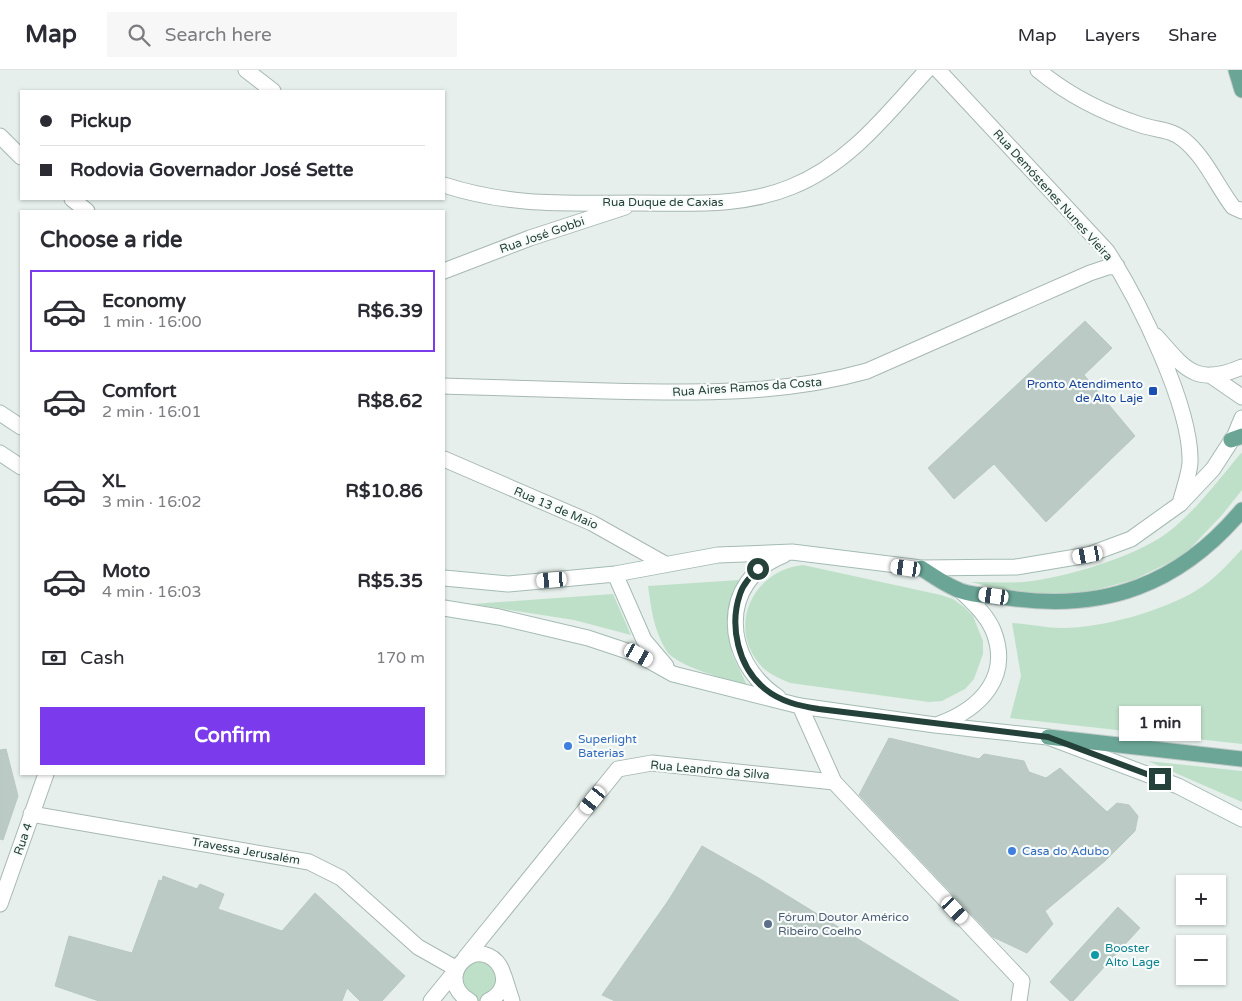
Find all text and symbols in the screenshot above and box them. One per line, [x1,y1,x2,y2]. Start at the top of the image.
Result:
search box [107,12,457,57]
text: Map [25,20,77,49]
icon: search [125,21,153,49]
text: Search here [165,24,272,46]
text: Map [1018,24,1057,46]
text: Layers [1085,24,1140,46]
text: Share [1168,24,1217,46]
text: Pickup [70,110,131,132]
street label: Rua Demóstenes Nunes Vieira [990,127,1116,263]
text: Rodovia Governador José Sette [70,159,354,181]
street label: Rua Duque de Caxias [602,195,724,209]
street label: Rua José Gobbi [498,214,586,256]
text: Choose a ride [40,227,183,253]
icon: car [42,289,87,334]
text: Economy [102,290,186,312]
text: R$6.39 [357,300,423,322]
text: 1 min · 16:00 [102,312,201,332]
street label: Rua Aires Ramos da Costa [672,375,822,399]
place label: Pronto Atendimento de Alto Laje [1027,377,1143,405]
icon: car [42,379,87,424]
text: Comfort [102,380,176,402]
marker: Pronto Atendimento de Alto Laje [1147,385,1159,397]
text: R$8.62 [357,390,423,412]
text: 2 min · 16:01 [102,402,201,422]
icon: car [42,469,87,514]
text: XL [102,470,126,492]
text: R$10.86 [345,480,423,502]
street label: Rua 13 de Maio [512,484,600,532]
text: 3 min · 16:02 [102,492,201,512]
car [1071,545,1104,565]
route start [747,558,769,580]
car [890,558,921,578]
icon: car [42,559,87,604]
text: Moto [102,560,150,582]
text: R$5.35 [357,570,423,592]
car [536,571,567,589]
text: 4 min · 16:03 [102,582,201,602]
car [978,586,1009,606]
car [622,641,655,669]
icon: cash [40,644,68,672]
text: Cash [80,647,125,669]
text: 170 m [376,648,425,668]
callout: 1 min [1119,706,1201,742]
button: Confirm [40,707,425,765]
text: 1 min [1139,713,1181,733]
place label: Superlight Baterias [578,732,637,760]
marker: Superlight Baterias [562,740,574,752]
street label: Rua Leandro da Silva [650,758,770,782]
route end [1149,768,1171,790]
car [577,784,608,816]
street label: Rua 4 [11,821,35,857]
street label: Travessa Jerusalém [191,835,301,867]
place label: Casa do Adubo [1022,844,1109,858]
marker: Casa do Adubo [1006,845,1018,857]
map controls [1176,875,1226,985]
button: + [1176,875,1226,925]
car [939,894,970,926]
place label: Fórum Doutor Américo Ribeiro Coelho [778,910,909,938]
marker: Fórum Doutor Américo Ribeiro Coelho [762,918,774,930]
button: − [1176,935,1226,985]
place label: Booster Alto Lage [1105,941,1160,969]
marker: Booster Alto Lage [1089,949,1101,961]

